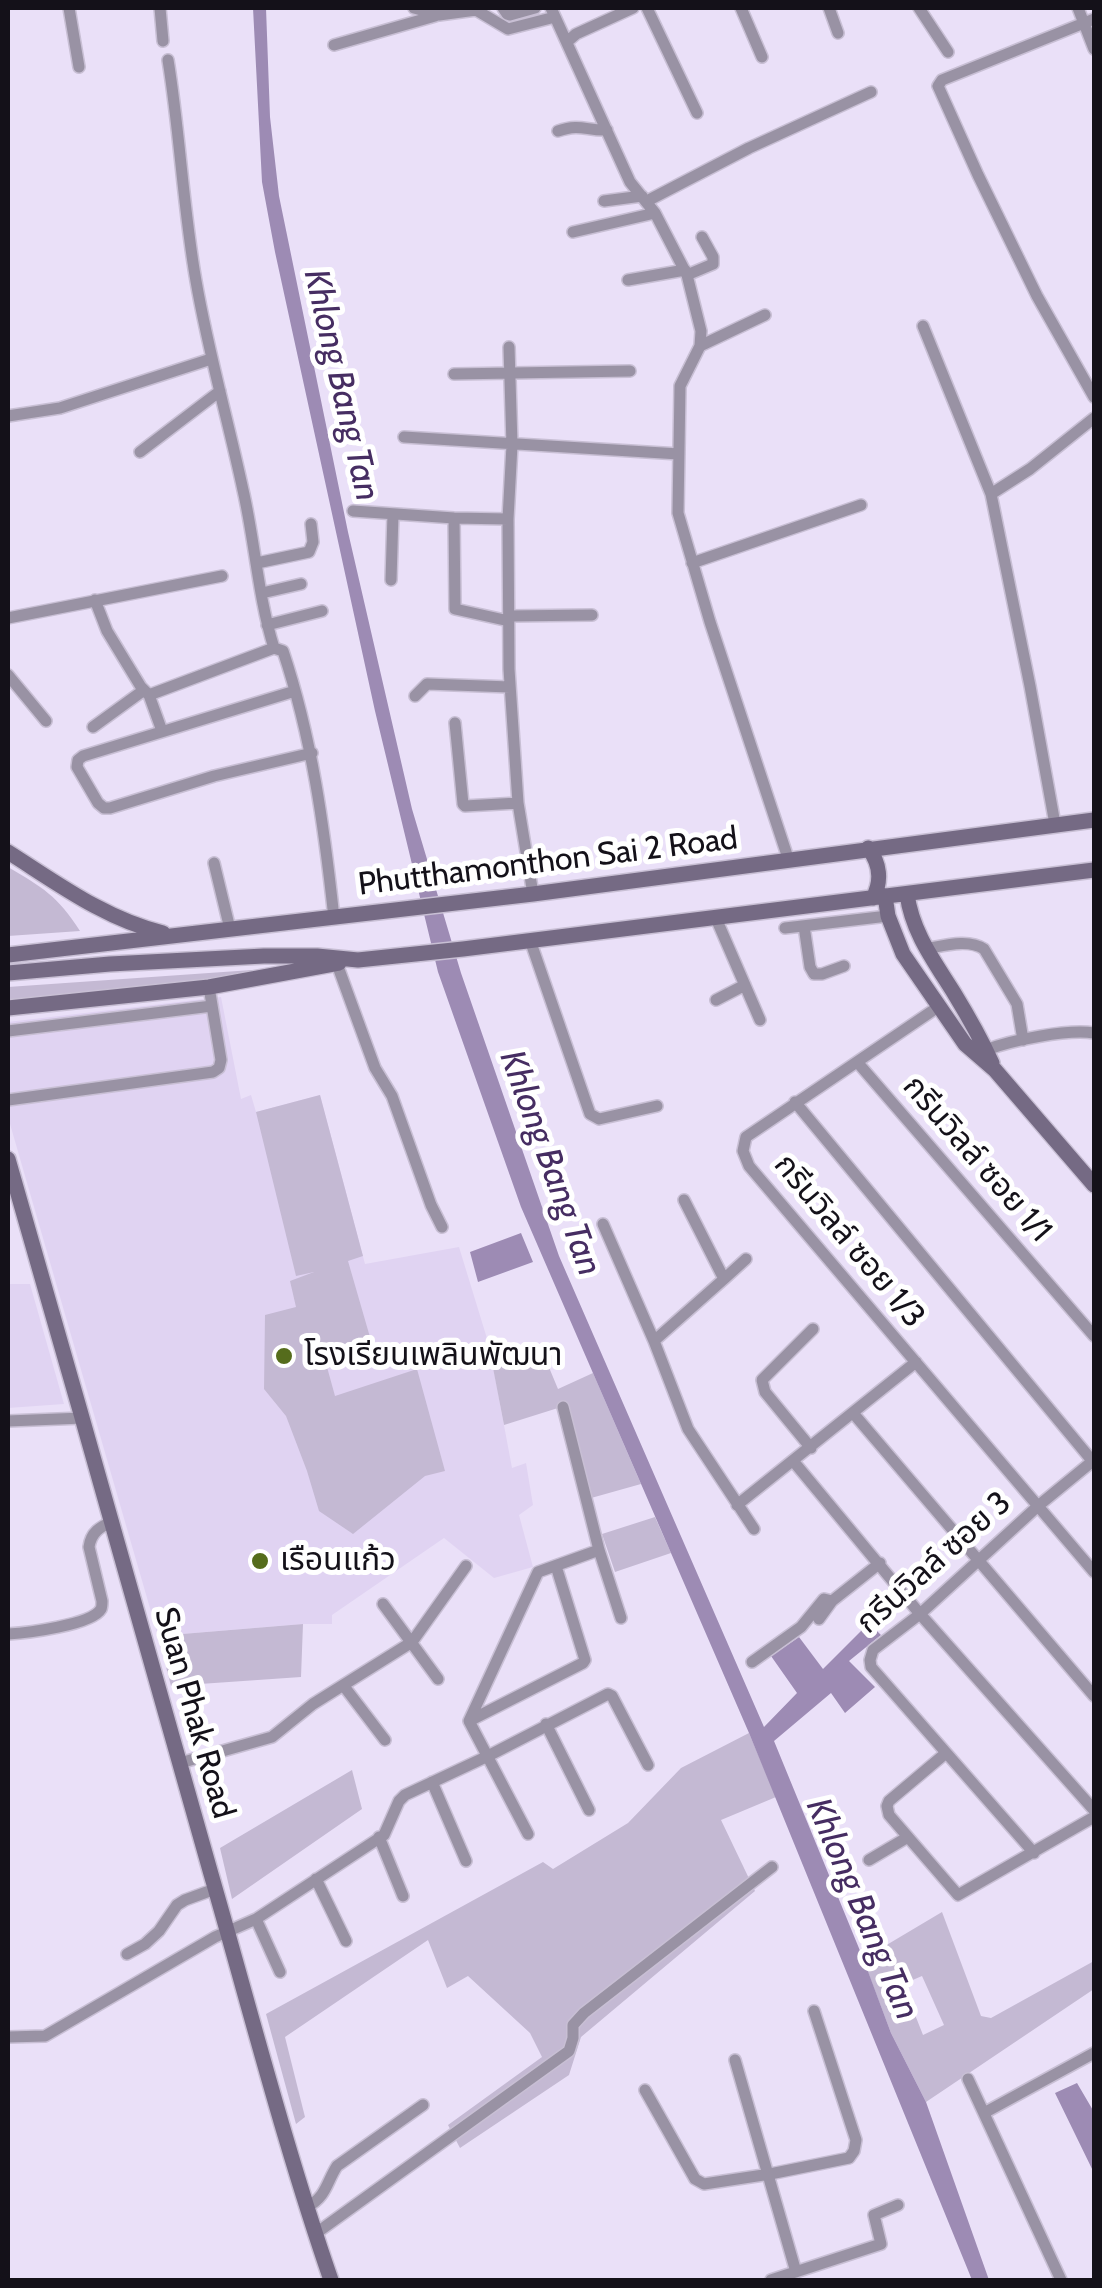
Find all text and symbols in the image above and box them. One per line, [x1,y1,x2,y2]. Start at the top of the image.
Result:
water label: Khlong Bang Tan [294,265,388,505]
street label: Phutthamonthon Sai 2 Road [356,820,740,904]
water label: Khlong Bang Tan [490,1045,610,1281]
street label: กรีนวิลล์ ซอย 1/1 [894,1068,1060,1250]
street label: กรีนวิลล์ ซอย 1/3 [765,1147,933,1335]
place label: โรงเรียนเพลินพัฒนา [304,1337,562,1375]
marker: โรงเรียนเพลินพัฒนา [273,1345,295,1367]
street label: กรีนวิลล์ ซอย 3 [849,1484,1019,1642]
place label: เรือนแก้ว [280,1542,396,1580]
marker: เรือนแก้ว [249,1550,271,1572]
street label: Suan Phak Road [146,1603,242,1823]
water label: Khlong Bang Tan [796,1792,928,2026]

